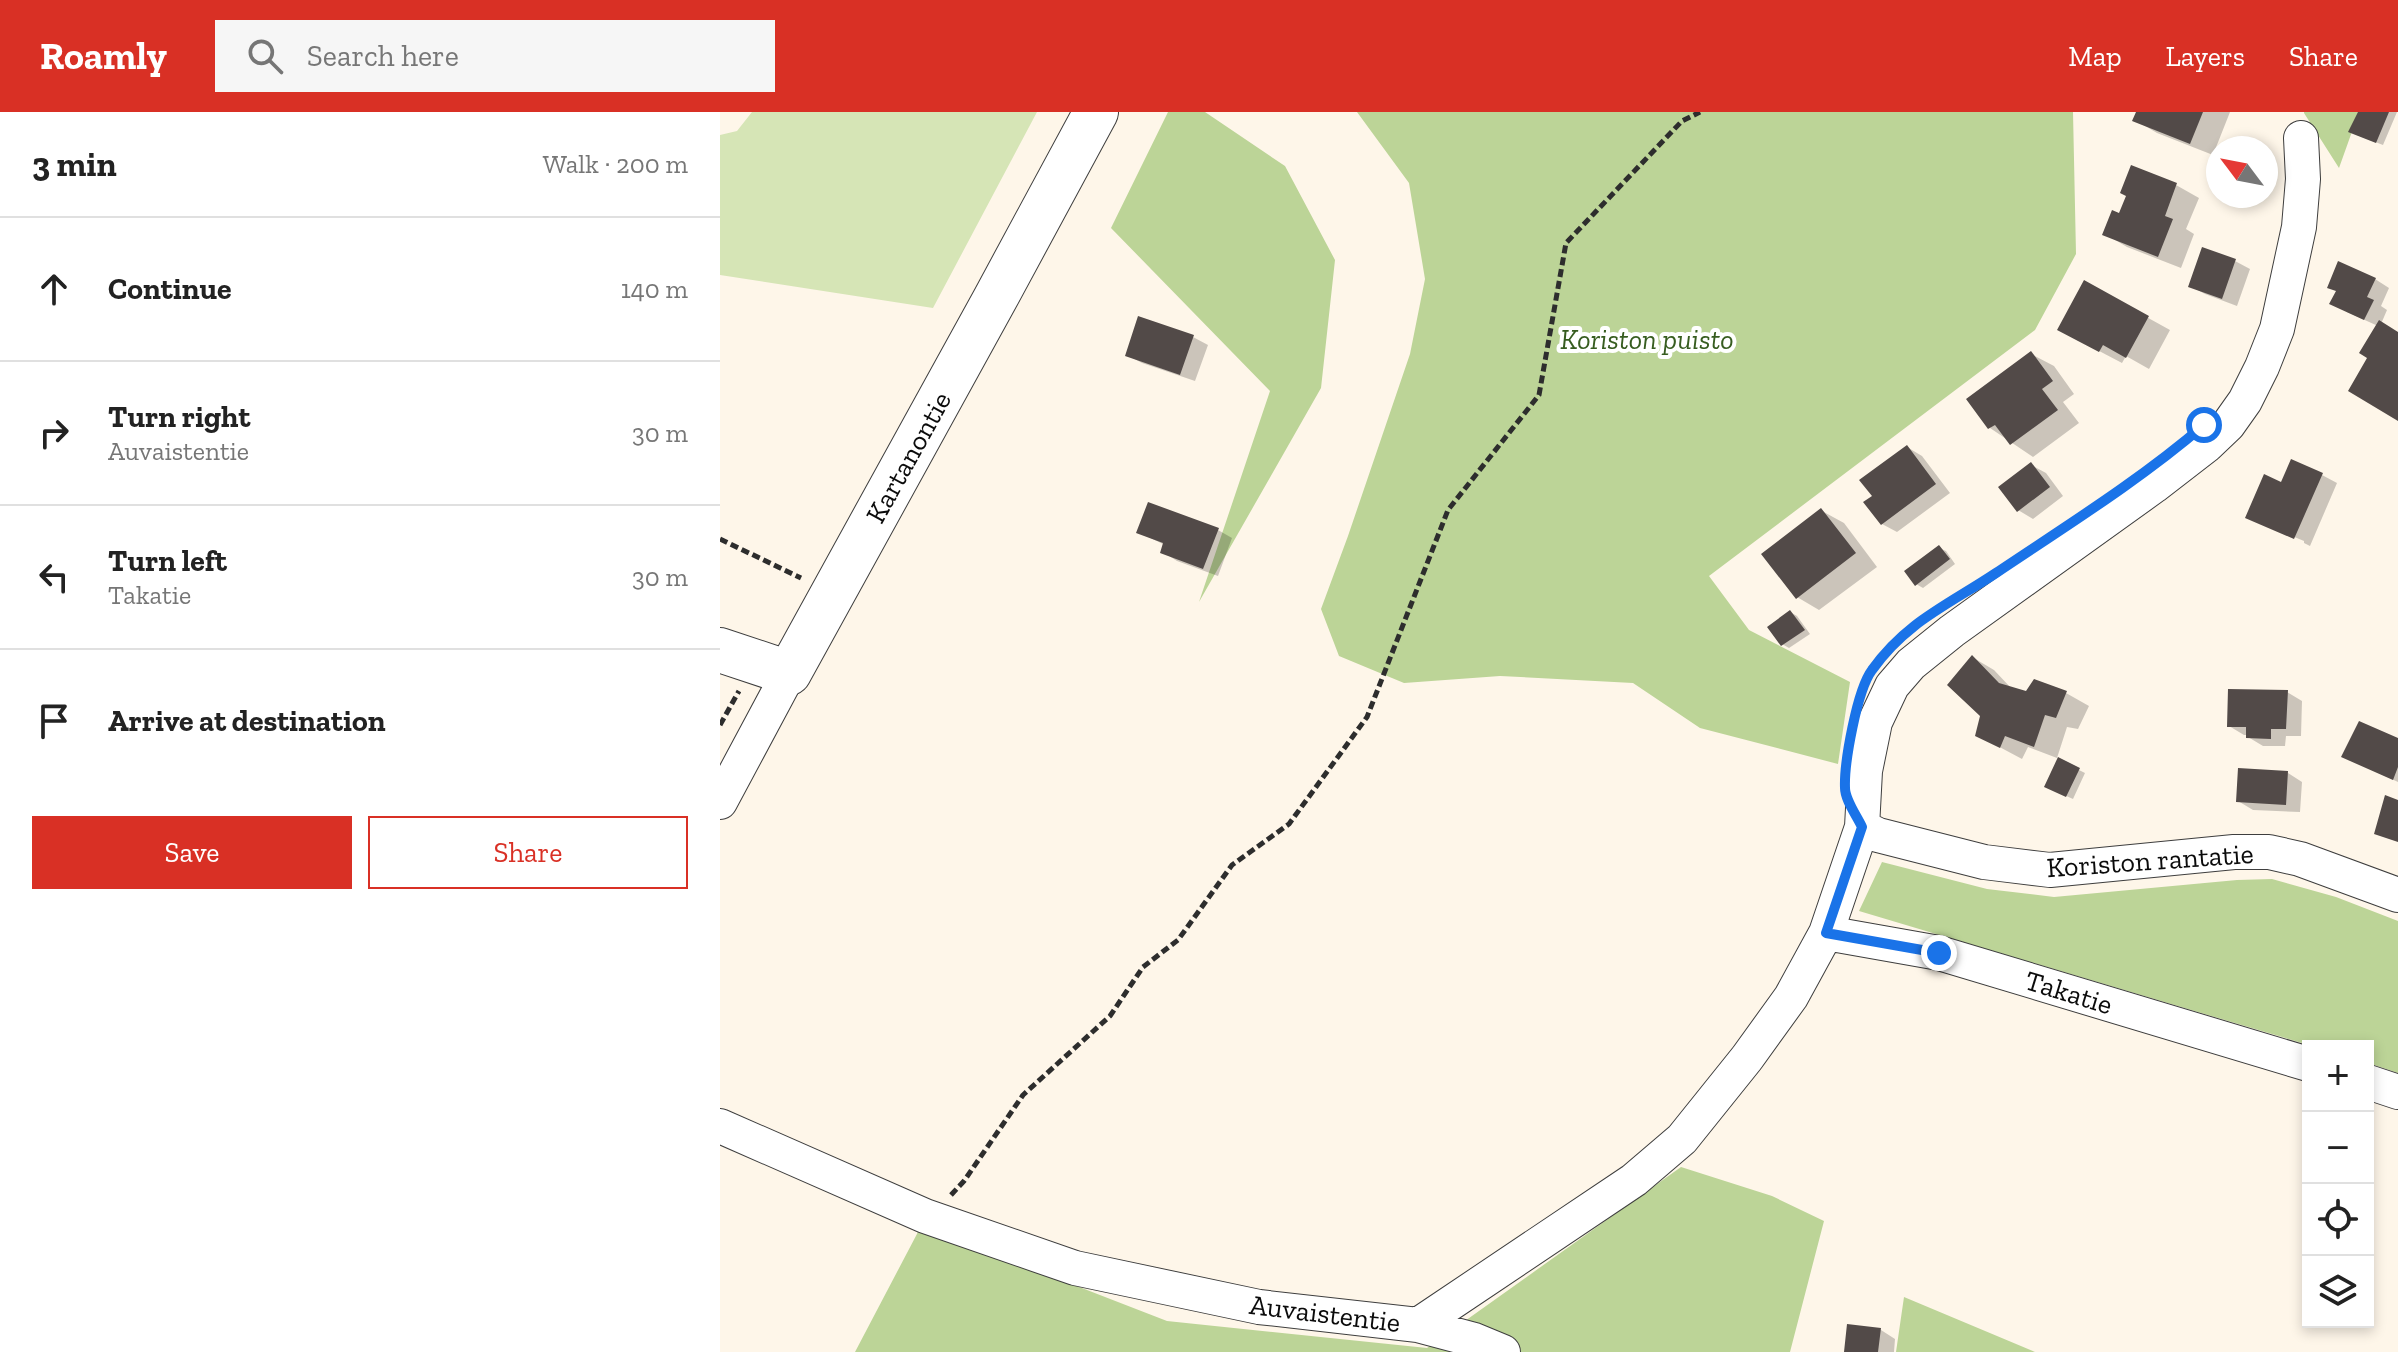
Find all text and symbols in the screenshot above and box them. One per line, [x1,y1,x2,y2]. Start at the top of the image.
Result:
search box [215,20,775,92]
text: Roamly [40,33,167,79]
icon: search [243,34,287,78]
text: Search here [307,38,459,74]
text: Map [2068,40,2122,73]
text: Layers [2166,40,2245,73]
text: Share [2289,40,2358,73]
north arrow [2206,136,2278,208]
text: 3 min [32,144,117,185]
text: Walk · 200 m [543,148,688,180]
icon: ahead [32,267,76,311]
text: Continue [108,271,232,307]
text: 140 m [621,273,688,305]
park label: Koriston puisto [1560,323,1734,356]
street label: Kartanontie [859,386,958,529]
text: Turn right [108,399,250,435]
route start [2186,407,2222,443]
icon: right [32,411,76,455]
text: 30 m [632,417,688,449]
text: Auvaistentie [108,435,249,467]
text: Turn left [108,543,227,579]
icon: left [32,555,76,599]
text: 30 m [632,561,688,593]
text: Takatie [108,579,191,611]
icon: arrive [32,699,76,743]
text: Arrive at destination [108,703,385,739]
button: Save [32,816,352,889]
button: Share [368,816,688,889]
street label: Koriston rantatie [2045,837,2255,884]
route end [1921,935,1957,971]
street label: Takatie [2021,964,2116,1021]
map controls [2302,1040,2374,1328]
button: + [2302,1040,2374,1112]
button: − [2302,1112,2374,1184]
button: locate [2302,1184,2374,1256]
button: layers [2302,1256,2374,1328]
street label: Auvaistentie [1248,1288,1402,1339]

